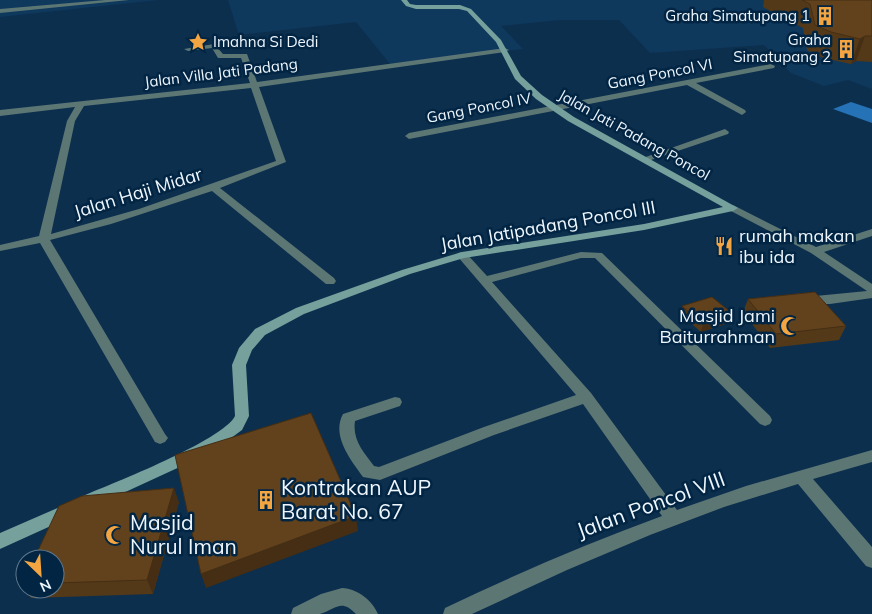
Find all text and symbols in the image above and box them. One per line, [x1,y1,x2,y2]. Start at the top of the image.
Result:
building icon: Graha Simatupang 1 [814,5,836,27]
place label: Graha Simatupang 1 [665,6,810,25]
place label: Graha Simatupang 2 [733,30,831,66]
place icon: Imahna Si Dedi [187,31,209,53]
place label: Imahna Si Dedi [213,32,318,51]
building icon: Graha Simatupang 2 [835,38,857,60]
street label: Jalan Villa Jati Padang [143,54,299,91]
street label: Gang Poncol VI [606,54,714,93]
street label: Jalan Jati Padang Poncol [555,85,713,184]
street label: Gang Poncol IV [425,88,533,127]
street label: Jalan Haji Midar [71,162,205,223]
street label: Jalan Jatipadang Poncol III [439,195,657,256]
place label: rumah makan ibu ida [739,224,855,268]
restaurant icon: rumah makan ibu ida [713,235,735,257]
place label: Masjid Jami Baiturrahman [660,304,775,348]
mosque icon: Masjid Jami Baiturrahman [779,315,801,337]
street label: Jalan Poncol VIII [573,465,728,543]
place label: Kontrakan AUP Barat No. 67 [281,474,431,524]
building icon: Kontrakan AUP Barat No. 67 [255,489,277,511]
place label: Masjid Nurul Iman [130,509,237,559]
mosque icon: Masjid Nurul Iman [104,524,126,546]
north arrow [15,549,65,599]
text: N [37,575,54,596]

